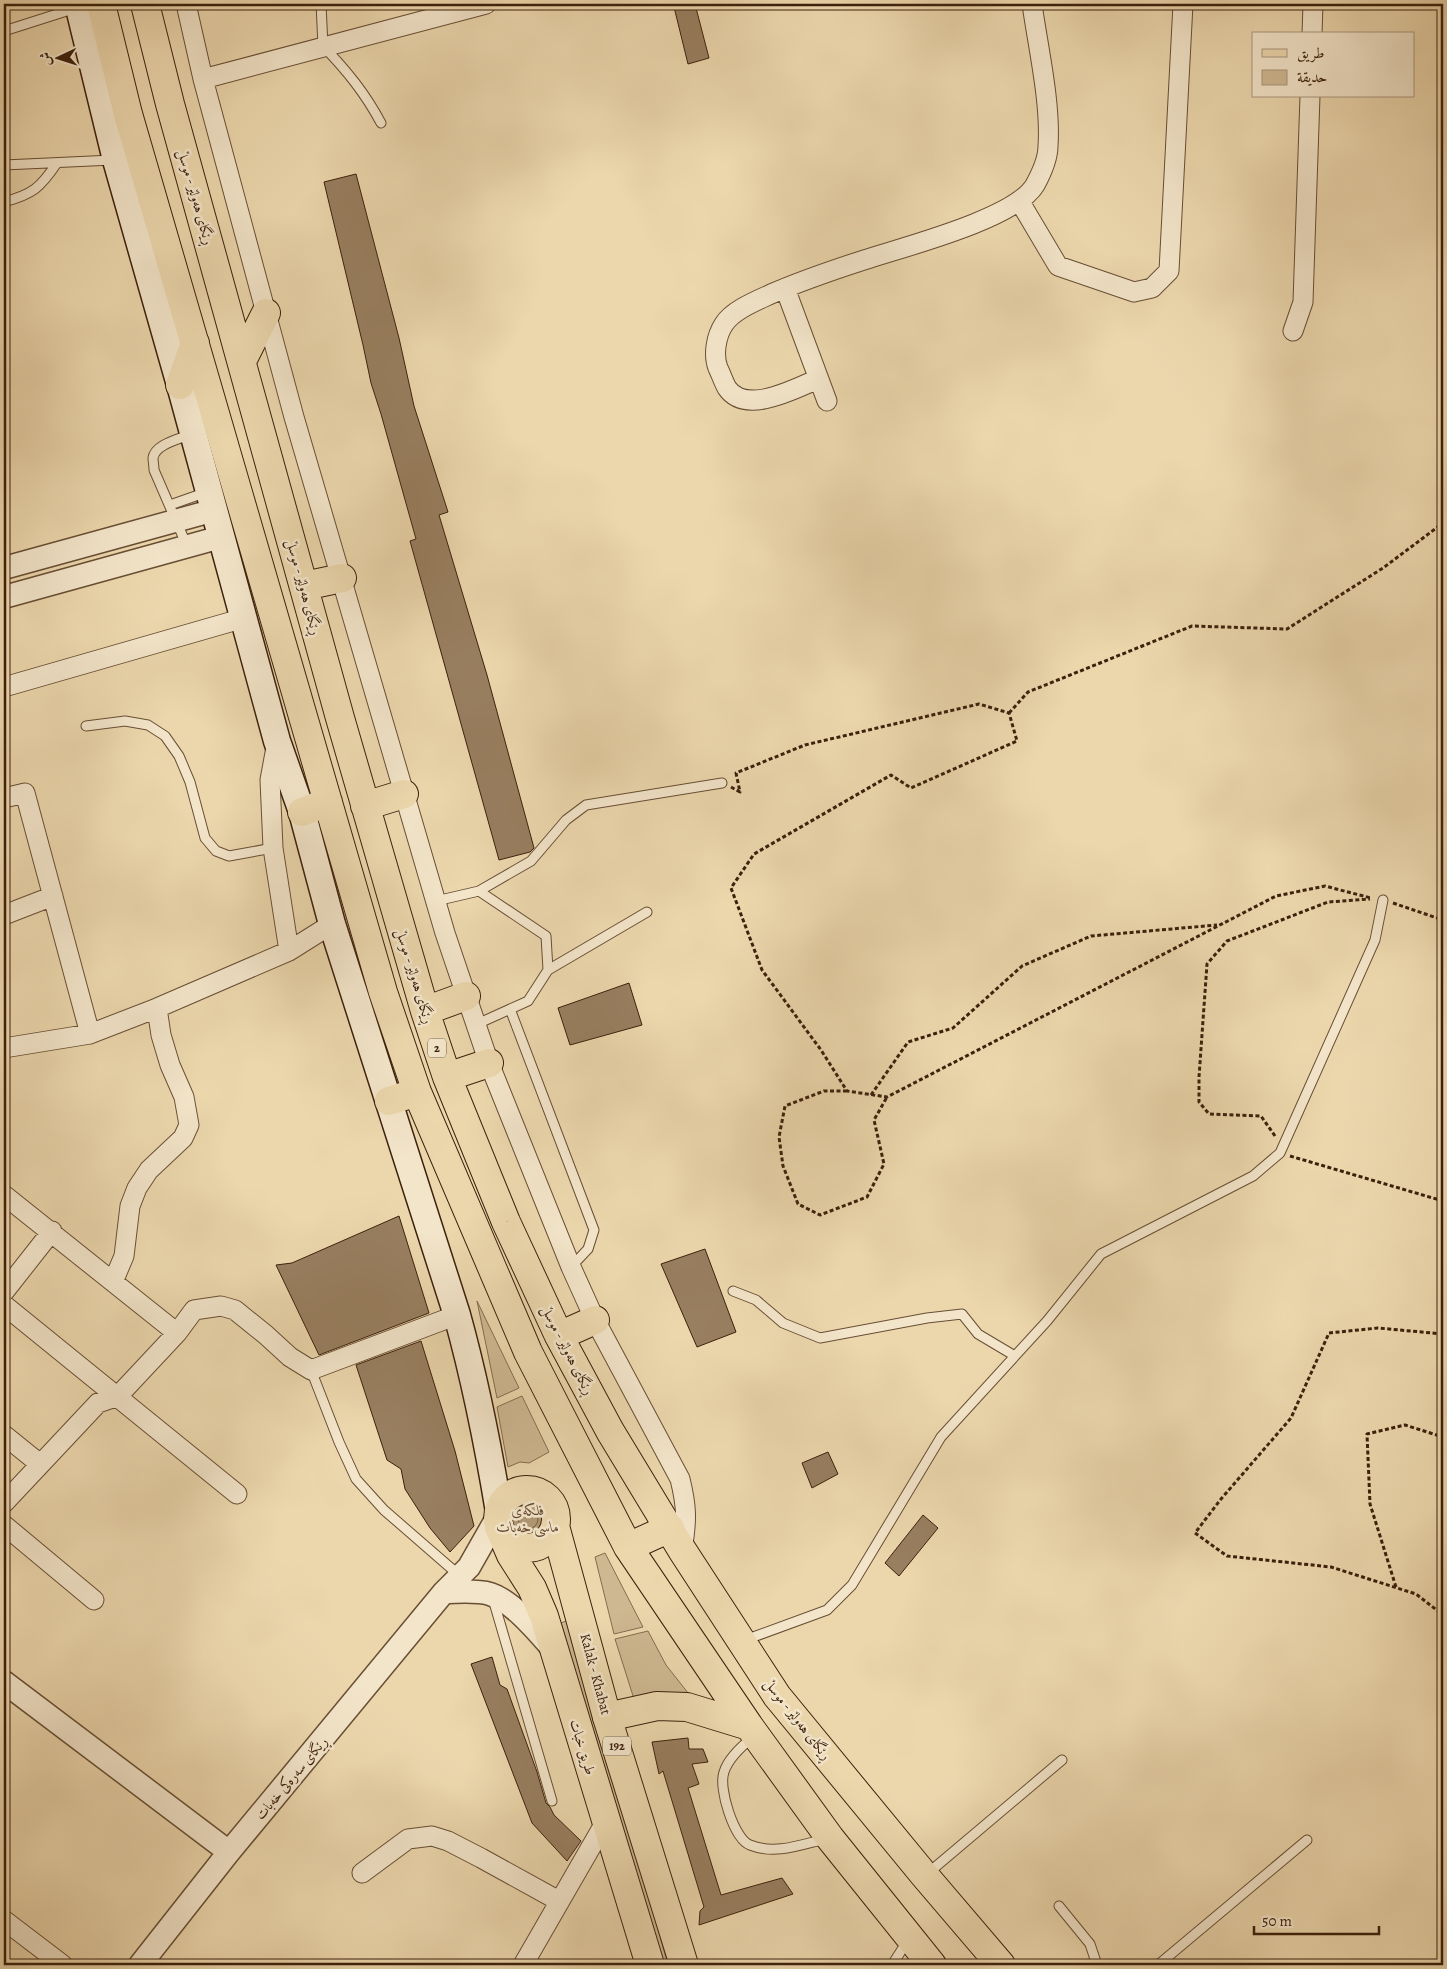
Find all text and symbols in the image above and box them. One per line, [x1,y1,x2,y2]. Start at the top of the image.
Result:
north arrow [32,32,82,82]
legend [1252,32,1414,98]
text: طريق [1297,43,1324,63]
text: ش [36,51,55,66]
text: حديقة [1297,67,1327,87]
street label: ڕێگای هەولێر - موسڵ [171,147,218,248]
street label: ڕێگای هەولێر - موسڵ [280,537,325,638]
street label: ڕێگای هەولێر - موسڵ [389,926,438,1027]
road number: 2 [428,1038,446,1058]
street label: ڕێگای هەولێر - موسڵ [535,1302,598,1399]
water label: فلکەی ماسی خەبات [497,1500,559,1538]
street label: Kalak - Khabat [576,1631,616,1717]
street label: ڕێگای هەولێر - موسڵ [758,1675,835,1765]
street label: طريق خبات [565,1717,600,1777]
street label: ڕێگای سەرەکی خەبات [251,1733,333,1825]
road number: 192 [603,1736,631,1755]
scale bar [1254,1904,1380,1936]
text: 50 m [1262,1911,1292,1931]

